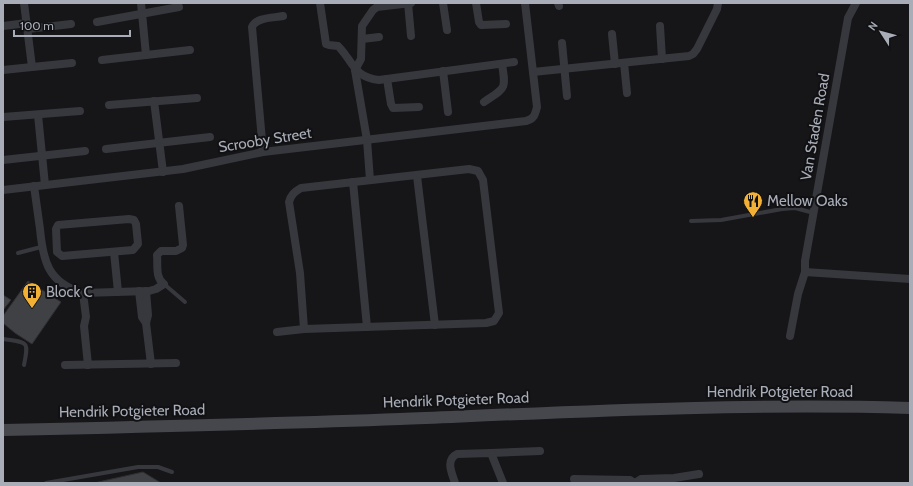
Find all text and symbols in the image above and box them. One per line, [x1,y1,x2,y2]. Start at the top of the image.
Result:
scale bar [14,12,130,38]
north arrow [861,12,901,52]
text: 100 m [20,18,54,33]
text: N [865,19,881,33]
street label: Van Staden Road [797,72,833,182]
street label: Scrooby Street [217,124,313,156]
restaurant icon: Mellow Oaks [742,190,764,218]
place label: Mellow Oaks [767,192,848,210]
building icon: Block C [21,281,43,309]
place label: Block C [46,283,93,301]
street label: Hendrik Potgieter Road [707,383,853,401]
street label: Hendrik Potgieter Road [383,388,529,412]
street label: Hendrik Potgieter Road [59,401,205,421]

